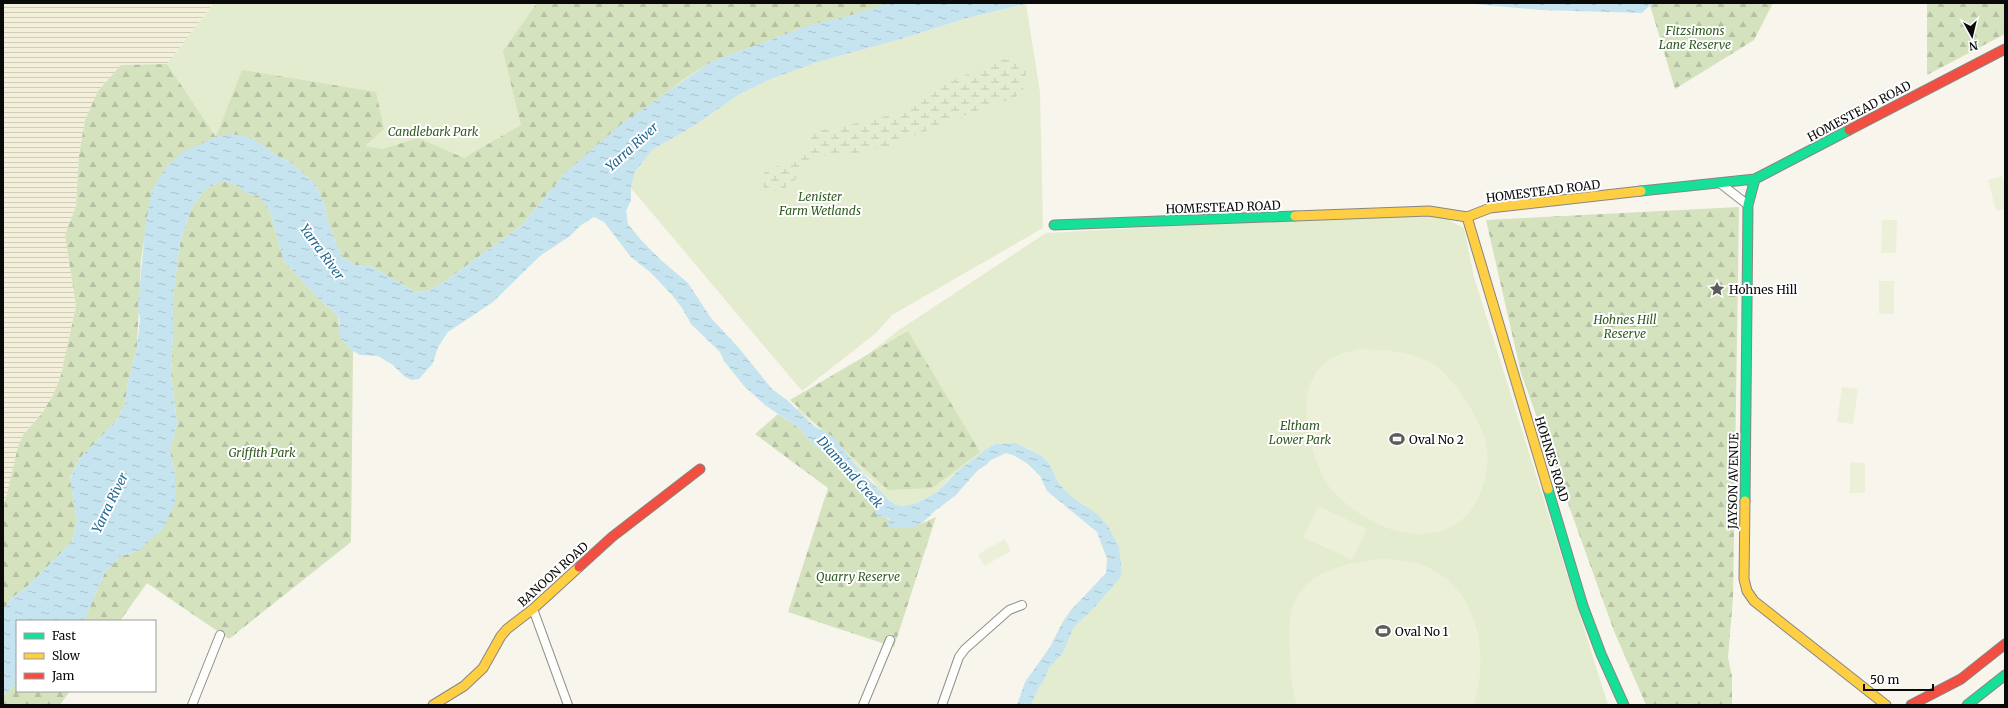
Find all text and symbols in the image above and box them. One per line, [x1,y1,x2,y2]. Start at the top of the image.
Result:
north arrow [1952,16,1992,56]
park label: Fitzsimons Lane Reserve [1659,23,1731,52]
text: N [1968,38,1979,53]
street label: HOMESTEAD ROAD [1805,77,1913,145]
water label: Yarra River [602,118,662,175]
park label: Candlebark Park [388,124,479,139]
street label: HOMESTEAD ROAD [1485,177,1601,205]
park label: Lenister Farm Wetlands [778,189,861,218]
street label: HOMESTEAD ROAD [1165,197,1281,217]
water label: Yarra River [296,221,348,284]
place icon: Hohnes Hill [1708,280,1726,298]
place label: Hohnes Hill [1729,282,1797,297]
park label: Hohnes Hill Reserve [1593,312,1657,341]
street label: HOHNES ROAD [1532,414,1572,504]
park label: Eltham Lower Park [1269,418,1332,447]
sports icon: Oval No 2 [1388,430,1406,448]
water label: Diamond Creek [813,432,887,511]
place label: Oval No 2 [1409,432,1464,447]
street label: JAYSON AVENUE [1725,432,1741,530]
park label: Griffith Park [228,445,296,460]
water label: Yarra River [88,469,132,536]
street label: BANOON ROAD [515,538,591,610]
park label: Quarry Reserve [816,569,900,584]
legend [16,620,156,692]
sports icon: Oval No 1 [1374,622,1392,640]
place label: Oval No 1 [1395,624,1449,639]
text: Fast [52,628,76,643]
text: Slow [52,648,81,663]
scale bar [1864,666,1933,692]
text: Jam [51,668,75,683]
text: 50 m [1870,672,1899,687]

